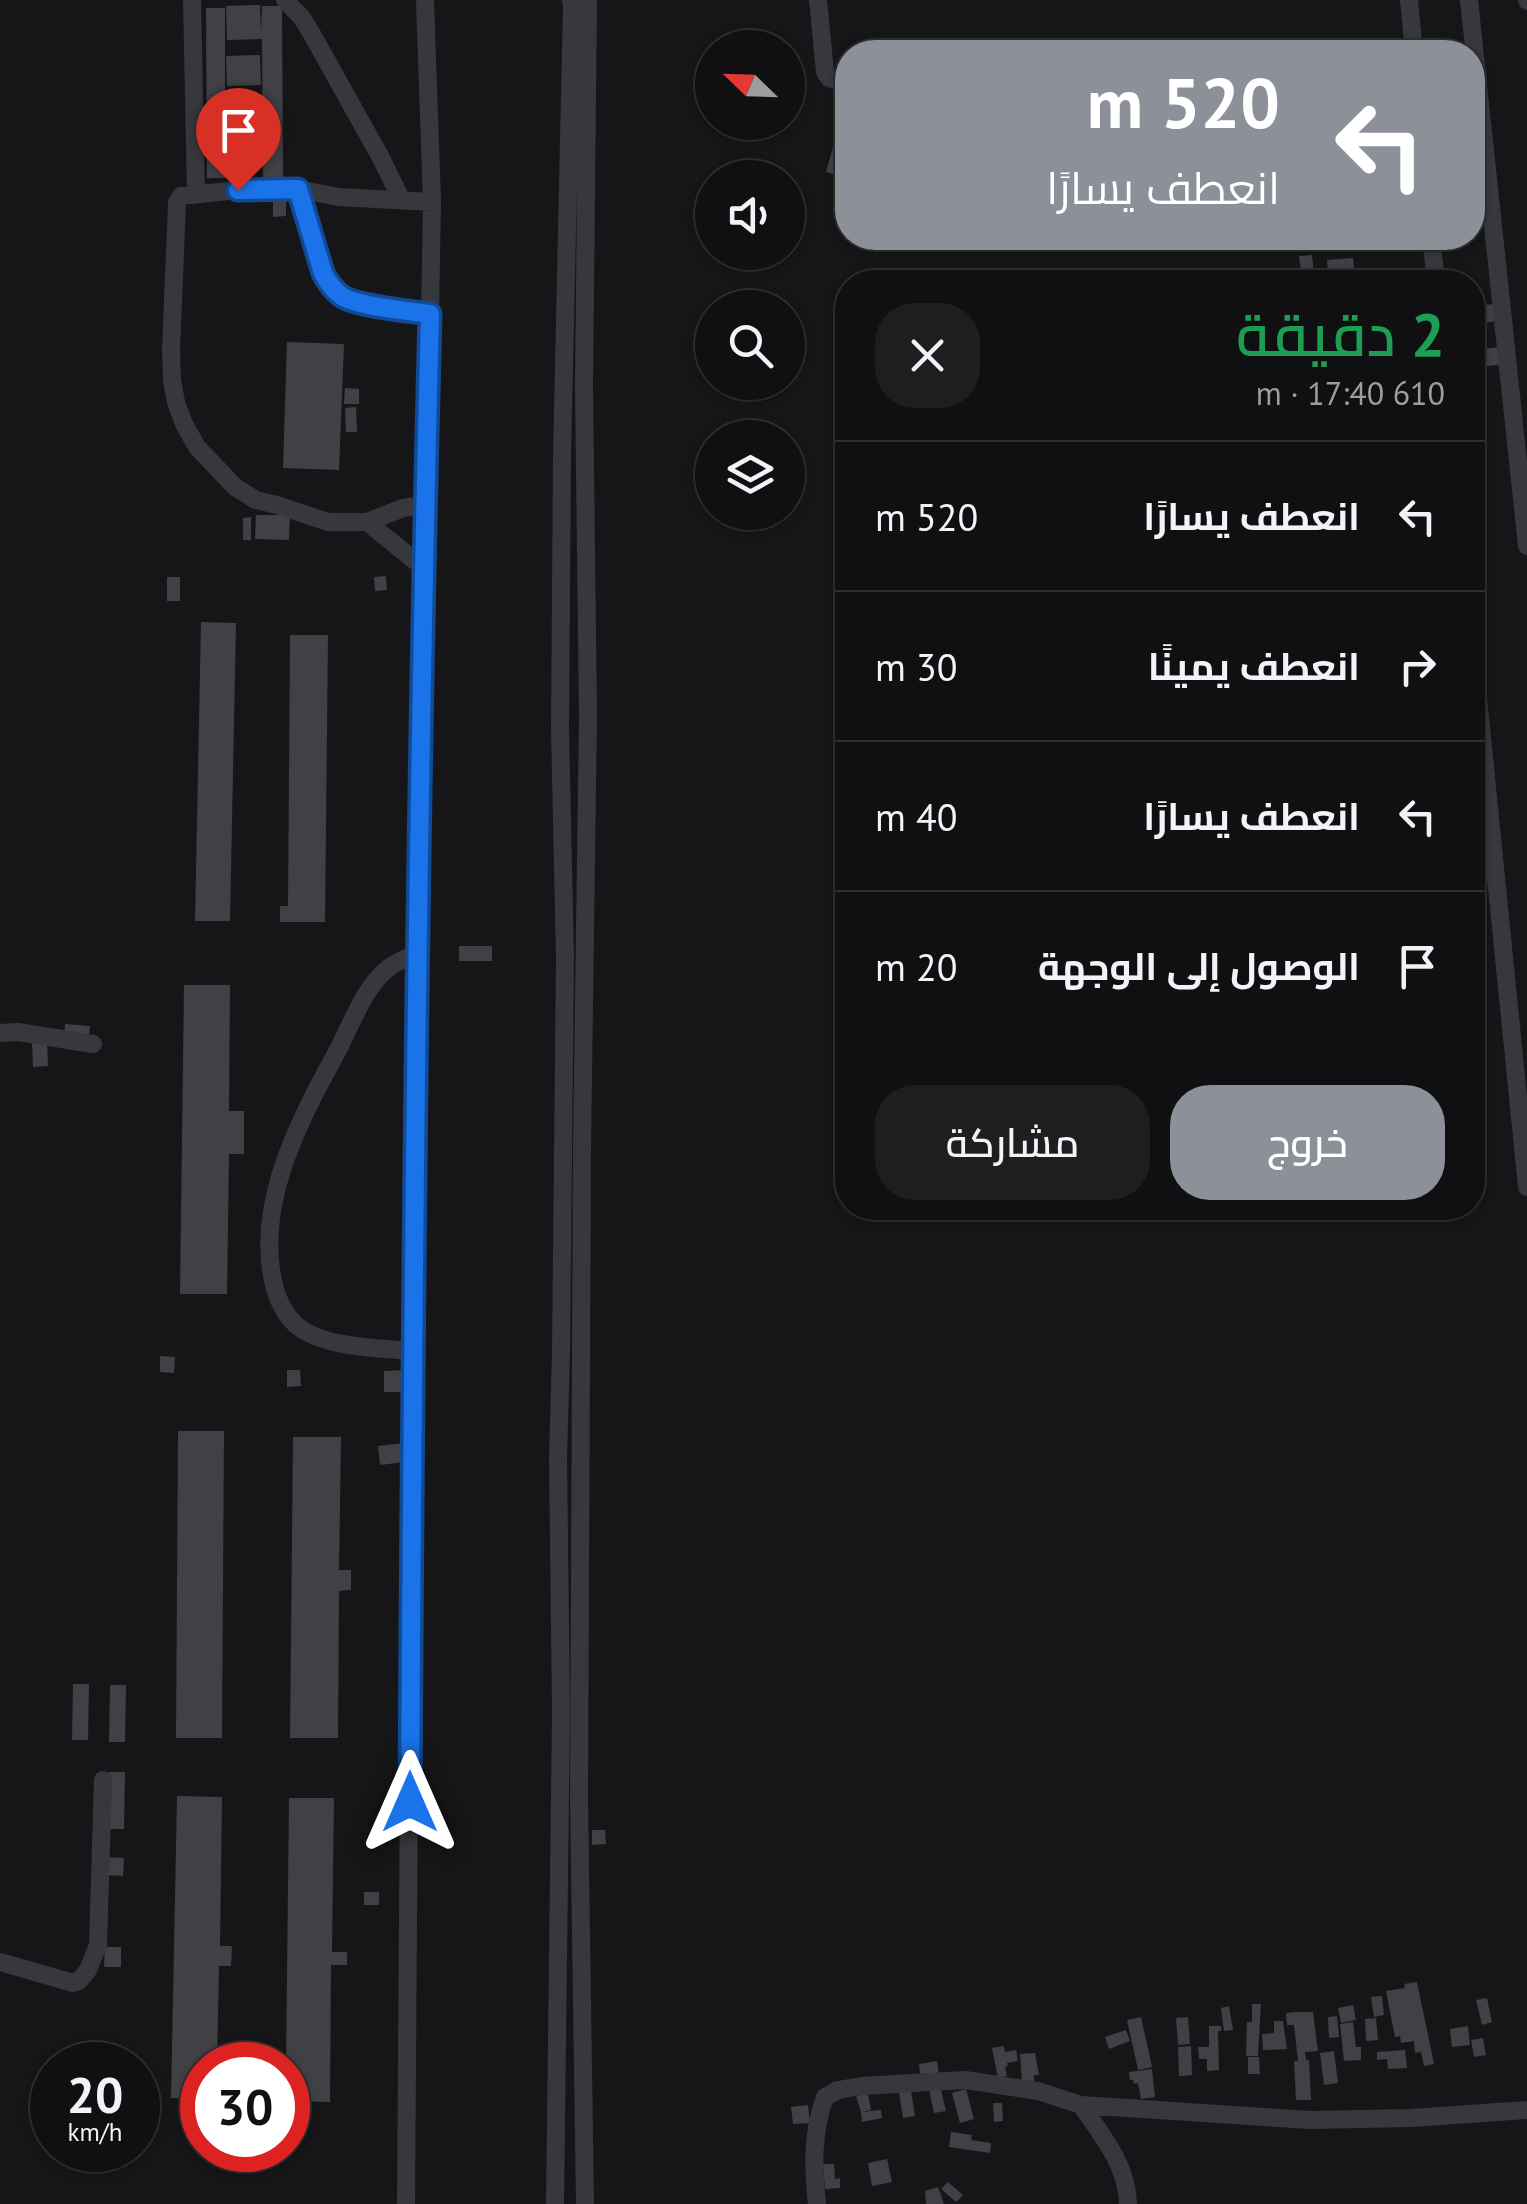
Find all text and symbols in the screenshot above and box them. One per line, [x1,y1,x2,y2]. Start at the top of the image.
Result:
north arrow [695,30,805,140]
map controls [695,30,805,530]
text: 520 m [1087,57,1280,147]
icon: left [1315,80,1445,210]
pin [196,88,281,191]
icon: arrive [211,103,266,158]
text: انعطف يسارًا [1046,158,1280,216]
button: sound [695,160,805,270]
button: search [695,290,805,400]
text: 2 دقيقة [1236,295,1445,373]
button: close [875,303,980,408]
text: 610 m · 17:40 [1256,372,1445,414]
button: layers [695,420,805,530]
icon: left [1390,489,1445,544]
text: انعطف يسارًا [1143,491,1360,540]
text: 520 m [875,492,978,541]
icon: right [1390,639,1445,694]
text: انعطف يمينًا [1148,641,1360,690]
text: 30 m [875,642,957,691]
icon: left [1390,789,1445,844]
text: انعطف يسارًا [1143,791,1360,840]
text: 40 m [875,792,957,841]
icon: arrive [1390,939,1445,994]
text: الوصول إلى الوجهة [1038,941,1360,990]
text: 20 m [875,942,957,991]
button: مشاركة [875,1085,1150,1200]
button: خروج [1170,1085,1445,1200]
position arrow [358,1750,462,1854]
speed limit sign: 30 [180,2042,310,2172]
text: 20 [67,2062,123,2127]
text: km/h [68,2116,122,2148]

